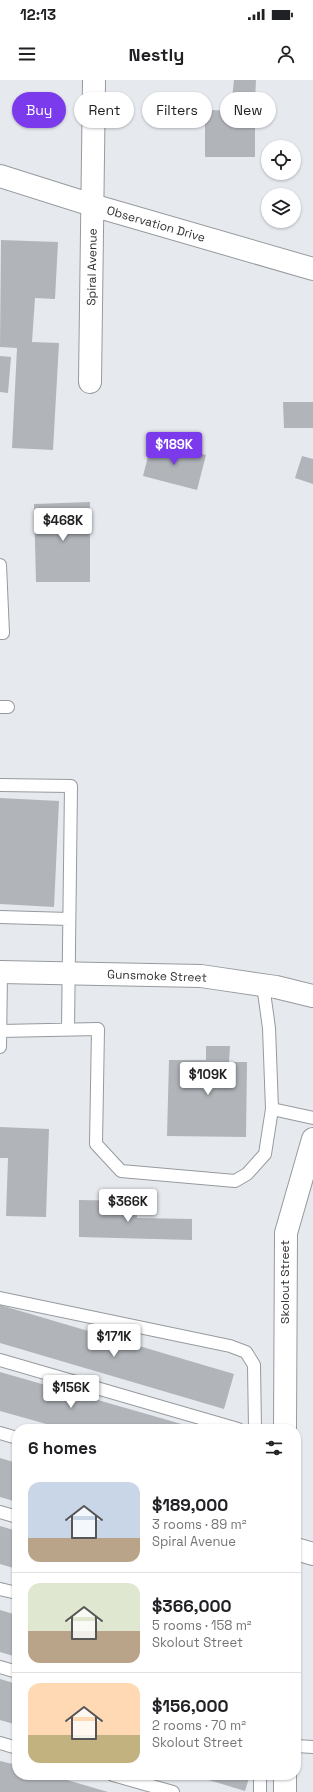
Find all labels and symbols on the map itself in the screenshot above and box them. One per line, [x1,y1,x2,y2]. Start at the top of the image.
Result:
street label: Observation Drive [105,202,207,246]
street label: Spiral Avenue [83,228,101,306]
pin: $189K [146,432,202,466]
pin: $468K [35,508,91,542]
street label: Gunsmoke Street [107,966,207,986]
pin: $109K [180,1062,236,1096]
pin: $366K [100,1189,156,1223]
street label: Skolout Street [277,1240,293,1324]
pin: $171K [86,1324,142,1358]
pin: $156K [43,1375,99,1409]

